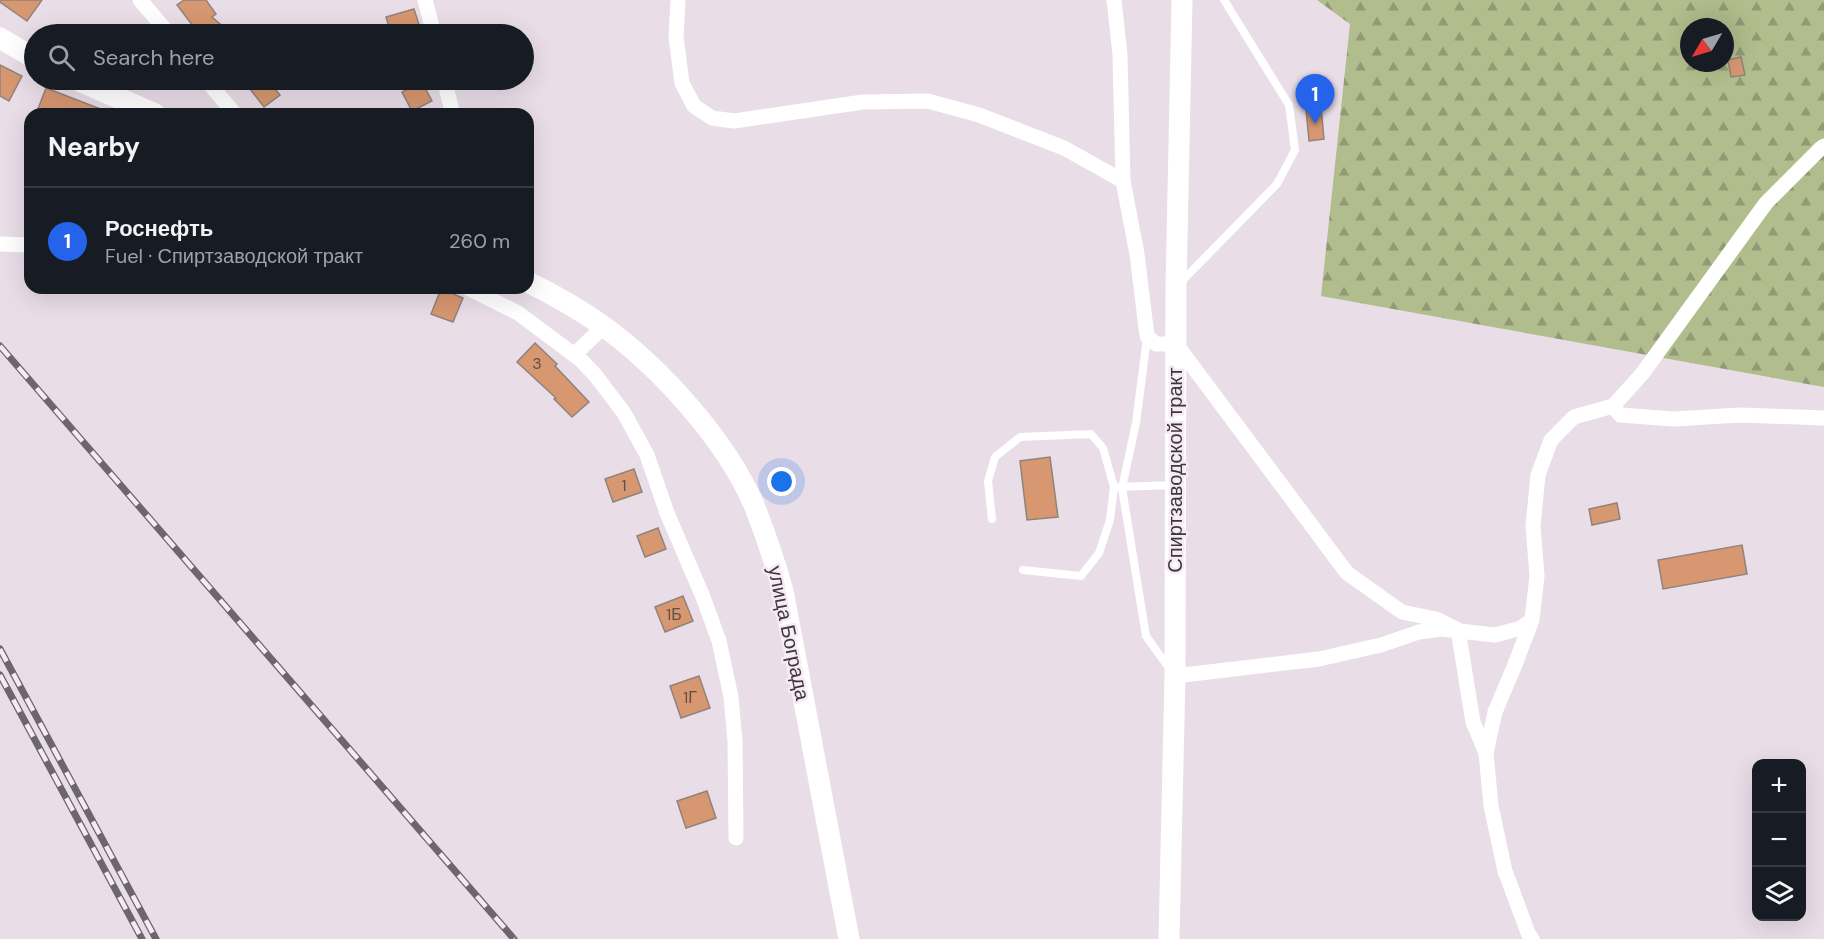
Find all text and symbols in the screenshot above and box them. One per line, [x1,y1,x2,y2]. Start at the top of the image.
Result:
north arrow [1680,18,1734,72]
search box [24,24,534,90]
icon: search [45,41,78,74]
text: Search here [93,43,214,72]
pin: 1 [1296,74,1334,124]
text: Nearby [48,130,140,164]
text: Роснефть [105,214,213,243]
text: 1 [64,228,71,254]
text: 260 m [449,228,510,254]
text: Fuel · Спиртзаводской тракт [105,243,363,269]
house number: 3 [532,353,542,374]
street label: Спиртзаводской тракт [1162,367,1188,573]
your location [767,467,796,496]
house number: 1 [622,475,627,496]
street label: улица Бограда [762,563,816,704]
house number: 1Б [666,604,682,625]
house number: 1Г [683,687,697,708]
map controls [1752,759,1806,921]
button: + [1752,759,1806,813]
button: − [1752,813,1806,867]
button: layers [1752,867,1806,921]

